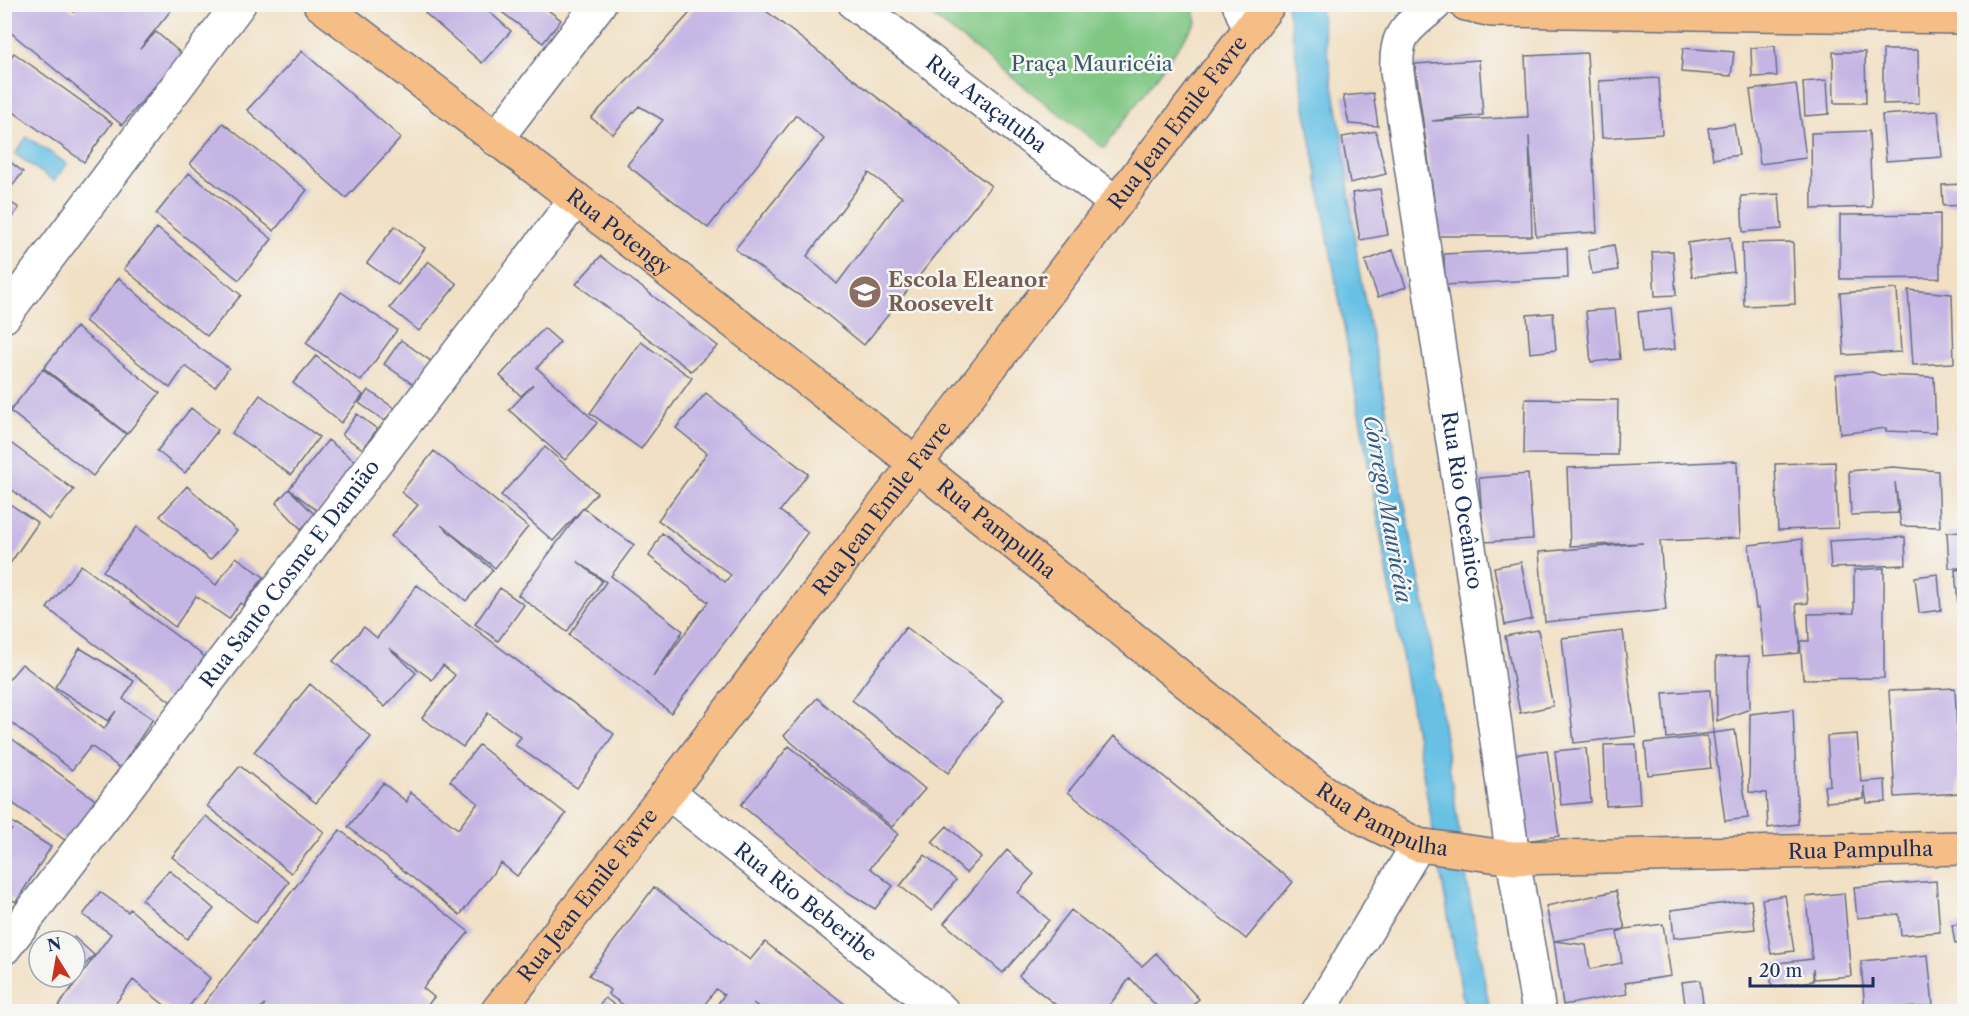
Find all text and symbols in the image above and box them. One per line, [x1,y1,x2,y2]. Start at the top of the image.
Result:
street label: Rua Jean Emile Favre [1103,30,1252,214]
street label: Rua Araçatuba [921,50,1053,158]
park label: Praça Mauricéia [1011,51,1174,76]
street label: Rua Potengy [562,183,677,281]
place label: Escola Eleanor Roosevelt [888,267,1048,316]
school or university icon: Escola Eleanor Roosevelt [847,274,883,310]
street label: Rua Rio Oceânico [1437,409,1488,591]
water label: Córrego Mauricéia [1358,413,1417,605]
street label: Rua Jean Emile Favre [807,416,956,600]
street label: Rua Santo Cosme E Damião [194,454,385,692]
street label: Rua Pampulha [932,473,1062,584]
street label: Rua Pampulha [1312,777,1451,861]
street label: Rua Jean Emile Favre [512,803,663,986]
street label: Rua Pampulha [1788,836,1934,864]
street label: Rua Rio Beberibe [729,837,882,966]
north arrow [27,929,87,989]
text: N [45,933,63,955]
scale bar [1750,950,1873,988]
text: 20 m [1759,960,1803,982]

